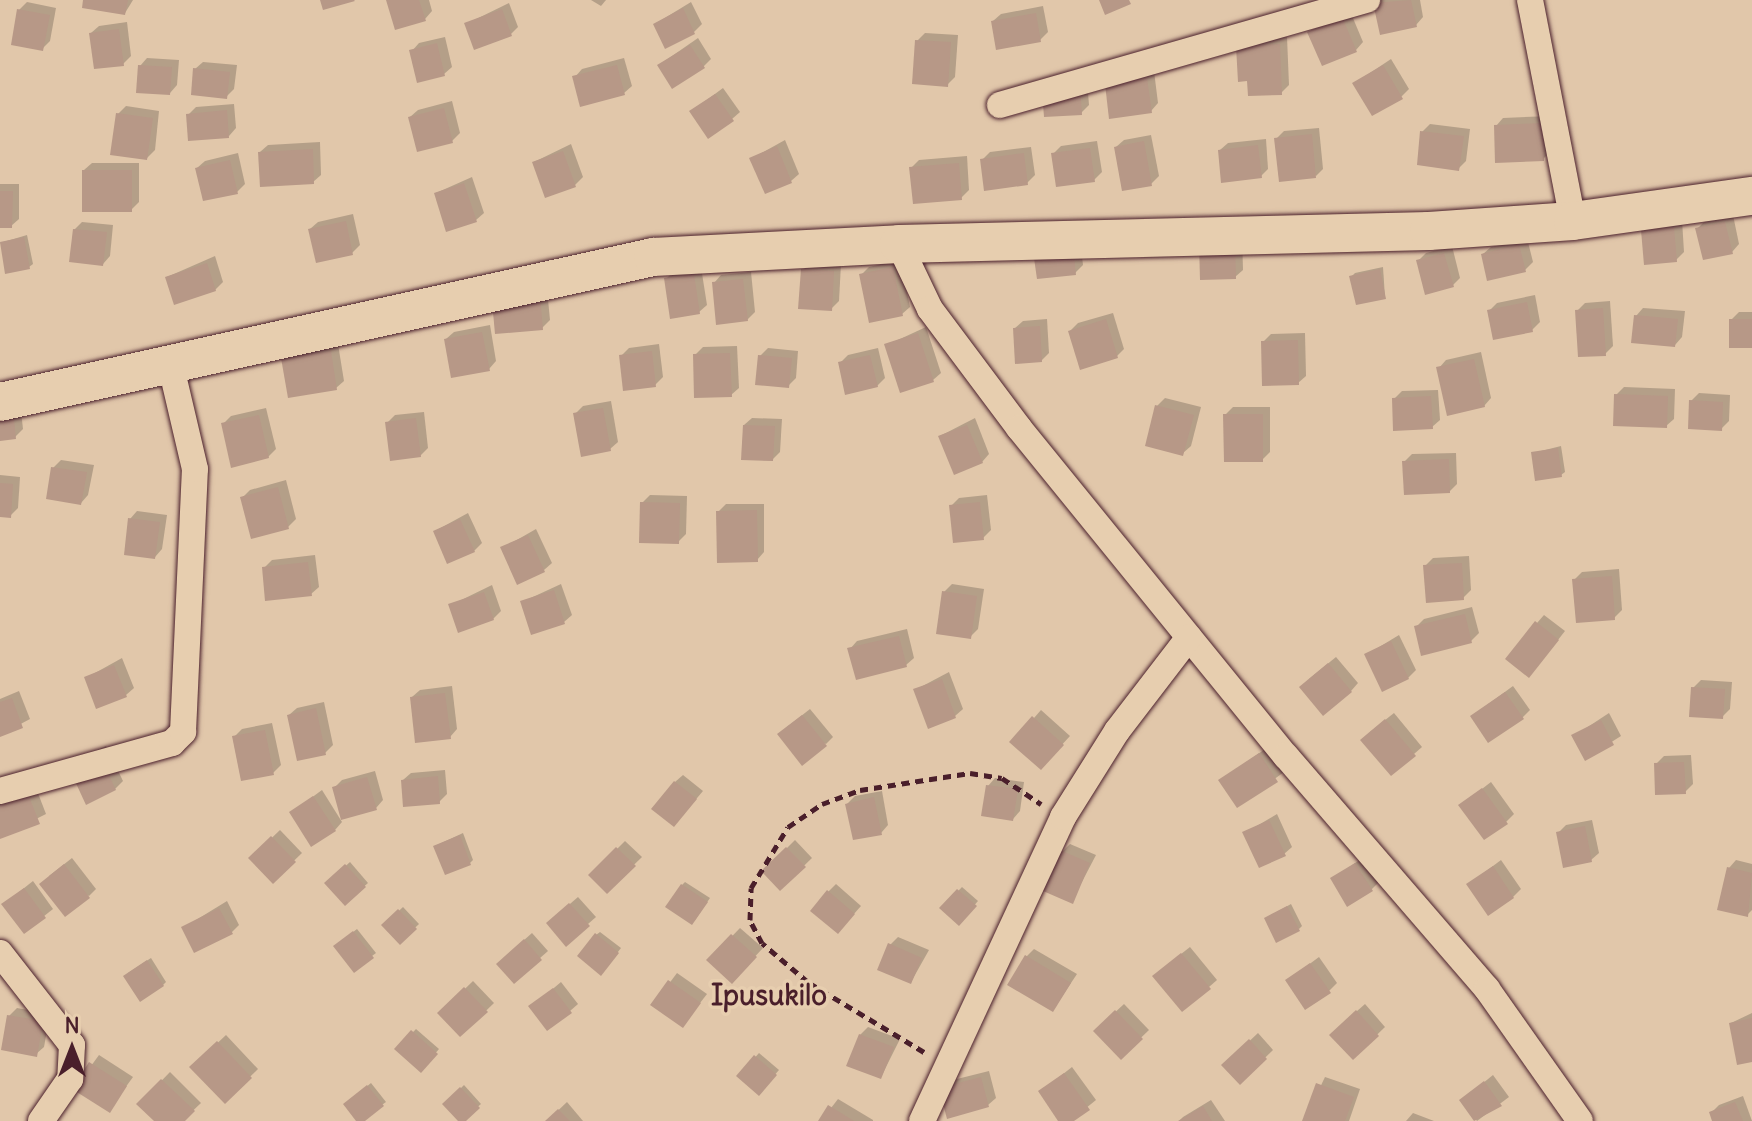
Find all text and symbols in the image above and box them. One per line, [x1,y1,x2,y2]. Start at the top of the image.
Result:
district label: Ipusukilo [711,978,827,1012]
north arrow [32,1009,112,1089]
text: N [64,1011,80,1039]

